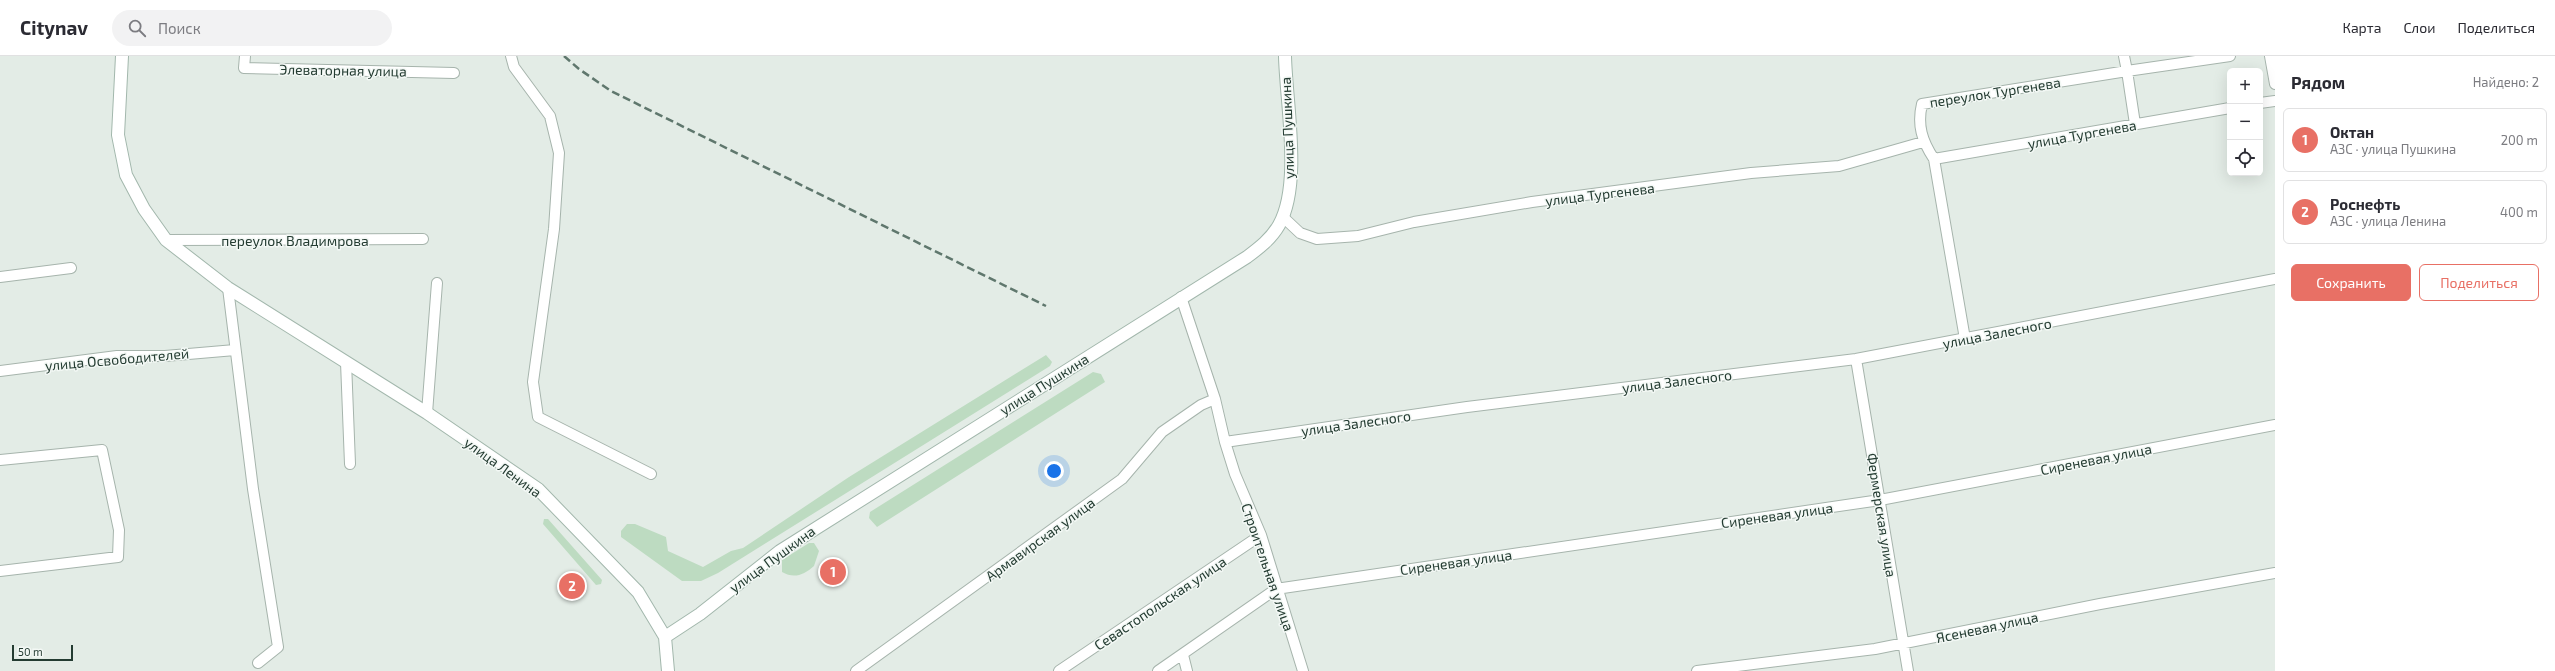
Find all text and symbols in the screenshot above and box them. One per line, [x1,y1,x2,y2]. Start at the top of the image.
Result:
search box [112,10,392,46]
text: Citynav [20,16,88,39]
icon: search [126,17,148,39]
text: Поиск [158,19,201,37]
text: Карта [2342,19,2381,36]
text: Слои [2403,19,2435,36]
text: Поделиться [2457,19,2535,36]
street label: Элеваторная улица [279,60,407,80]
map controls [2227,68,2263,176]
button: + [2227,68,2263,104]
text: Рядом [2291,72,2345,92]
street label: переулок Тургенева [1928,73,2062,111]
text: Найдено: 2 [2473,74,2539,90]
street label: улица Пушкина [1277,77,1297,179]
button: − [2227,104,2263,140]
street label: улица Тургенева [2026,116,2138,152]
text: Октан [2330,123,2374,141]
text: 1 [2302,132,2308,148]
text: 200 m [2501,132,2538,148]
button: locate [2227,140,2263,176]
text: АЗС · улица Пушкина [2330,141,2456,157]
street label: улица Тургенева [1544,179,1656,209]
text: Роснефть [2330,195,2400,213]
text: 2 [2301,204,2309,220]
text: 400 m [2500,204,2538,220]
text: АЗС · улица Ленина [2330,213,2446,229]
street label: переулок Владимрова [221,232,369,249]
button: Сохранить [2291,264,2411,301]
button: Поделиться [2419,264,2539,301]
street label: улица Залесного [1941,314,2053,352]
street label: улица Освободителей [44,344,190,374]
street label: улица Пушкина [996,350,1092,418]
street label: улица Залесного [1621,366,1733,396]
street label: улица Залесного [1300,407,1412,439]
street label: улица Ленина [461,433,545,501]
street label: Сиреневая улица [2039,440,2153,478]
street label: Фермерская улица [1864,452,1900,578]
your location [1044,461,1064,481]
street label: Армавирская улица [982,494,1098,584]
street label: Сиреневая улица [1720,499,1834,531]
street label: Строительная улица [1238,501,1298,633]
street label: улица Пушкина [726,522,818,596]
street label: Сиреневая улица [1399,546,1513,578]
street label: Севастопольская улица [1091,552,1229,654]
pin: 1 [820,557,846,587]
pin: 2 [559,571,585,601]
street label: Ясеневая улица [1934,608,2040,646]
scale bar [12,643,73,662]
text: 50 m [18,645,43,658]

